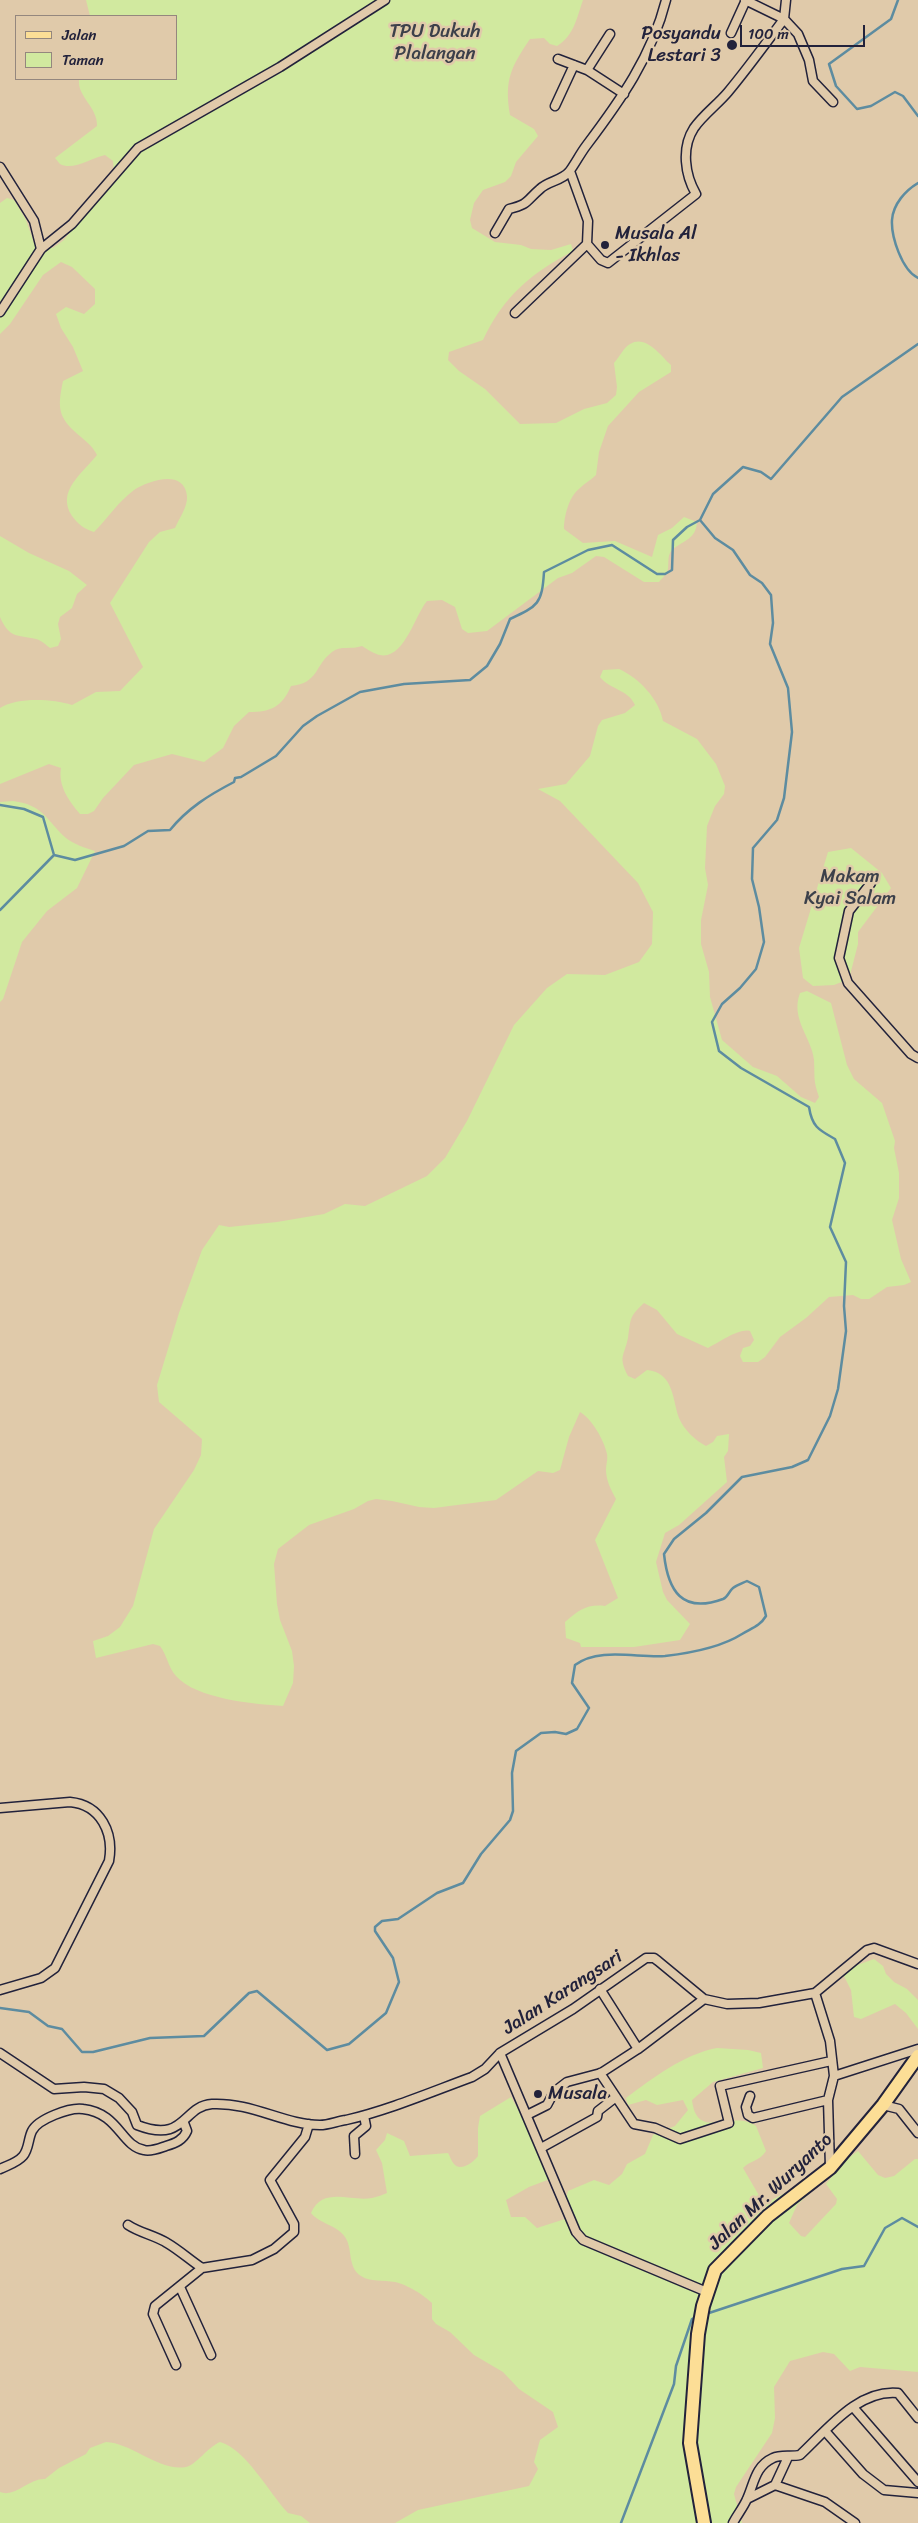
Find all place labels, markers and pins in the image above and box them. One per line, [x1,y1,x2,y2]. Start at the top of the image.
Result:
place label: Posyandu Lestari 3 [641,23,721,67]
marker: Posyandu Lestari 3 [725,38,739,52]
place label: Musala Al - Ikhlas [615,223,697,267]
marker: Musala Al - Ikhlas [599,239,611,251]
place label: Musala [548,2083,607,2105]
marker: Musala [532,2088,544,2100]

